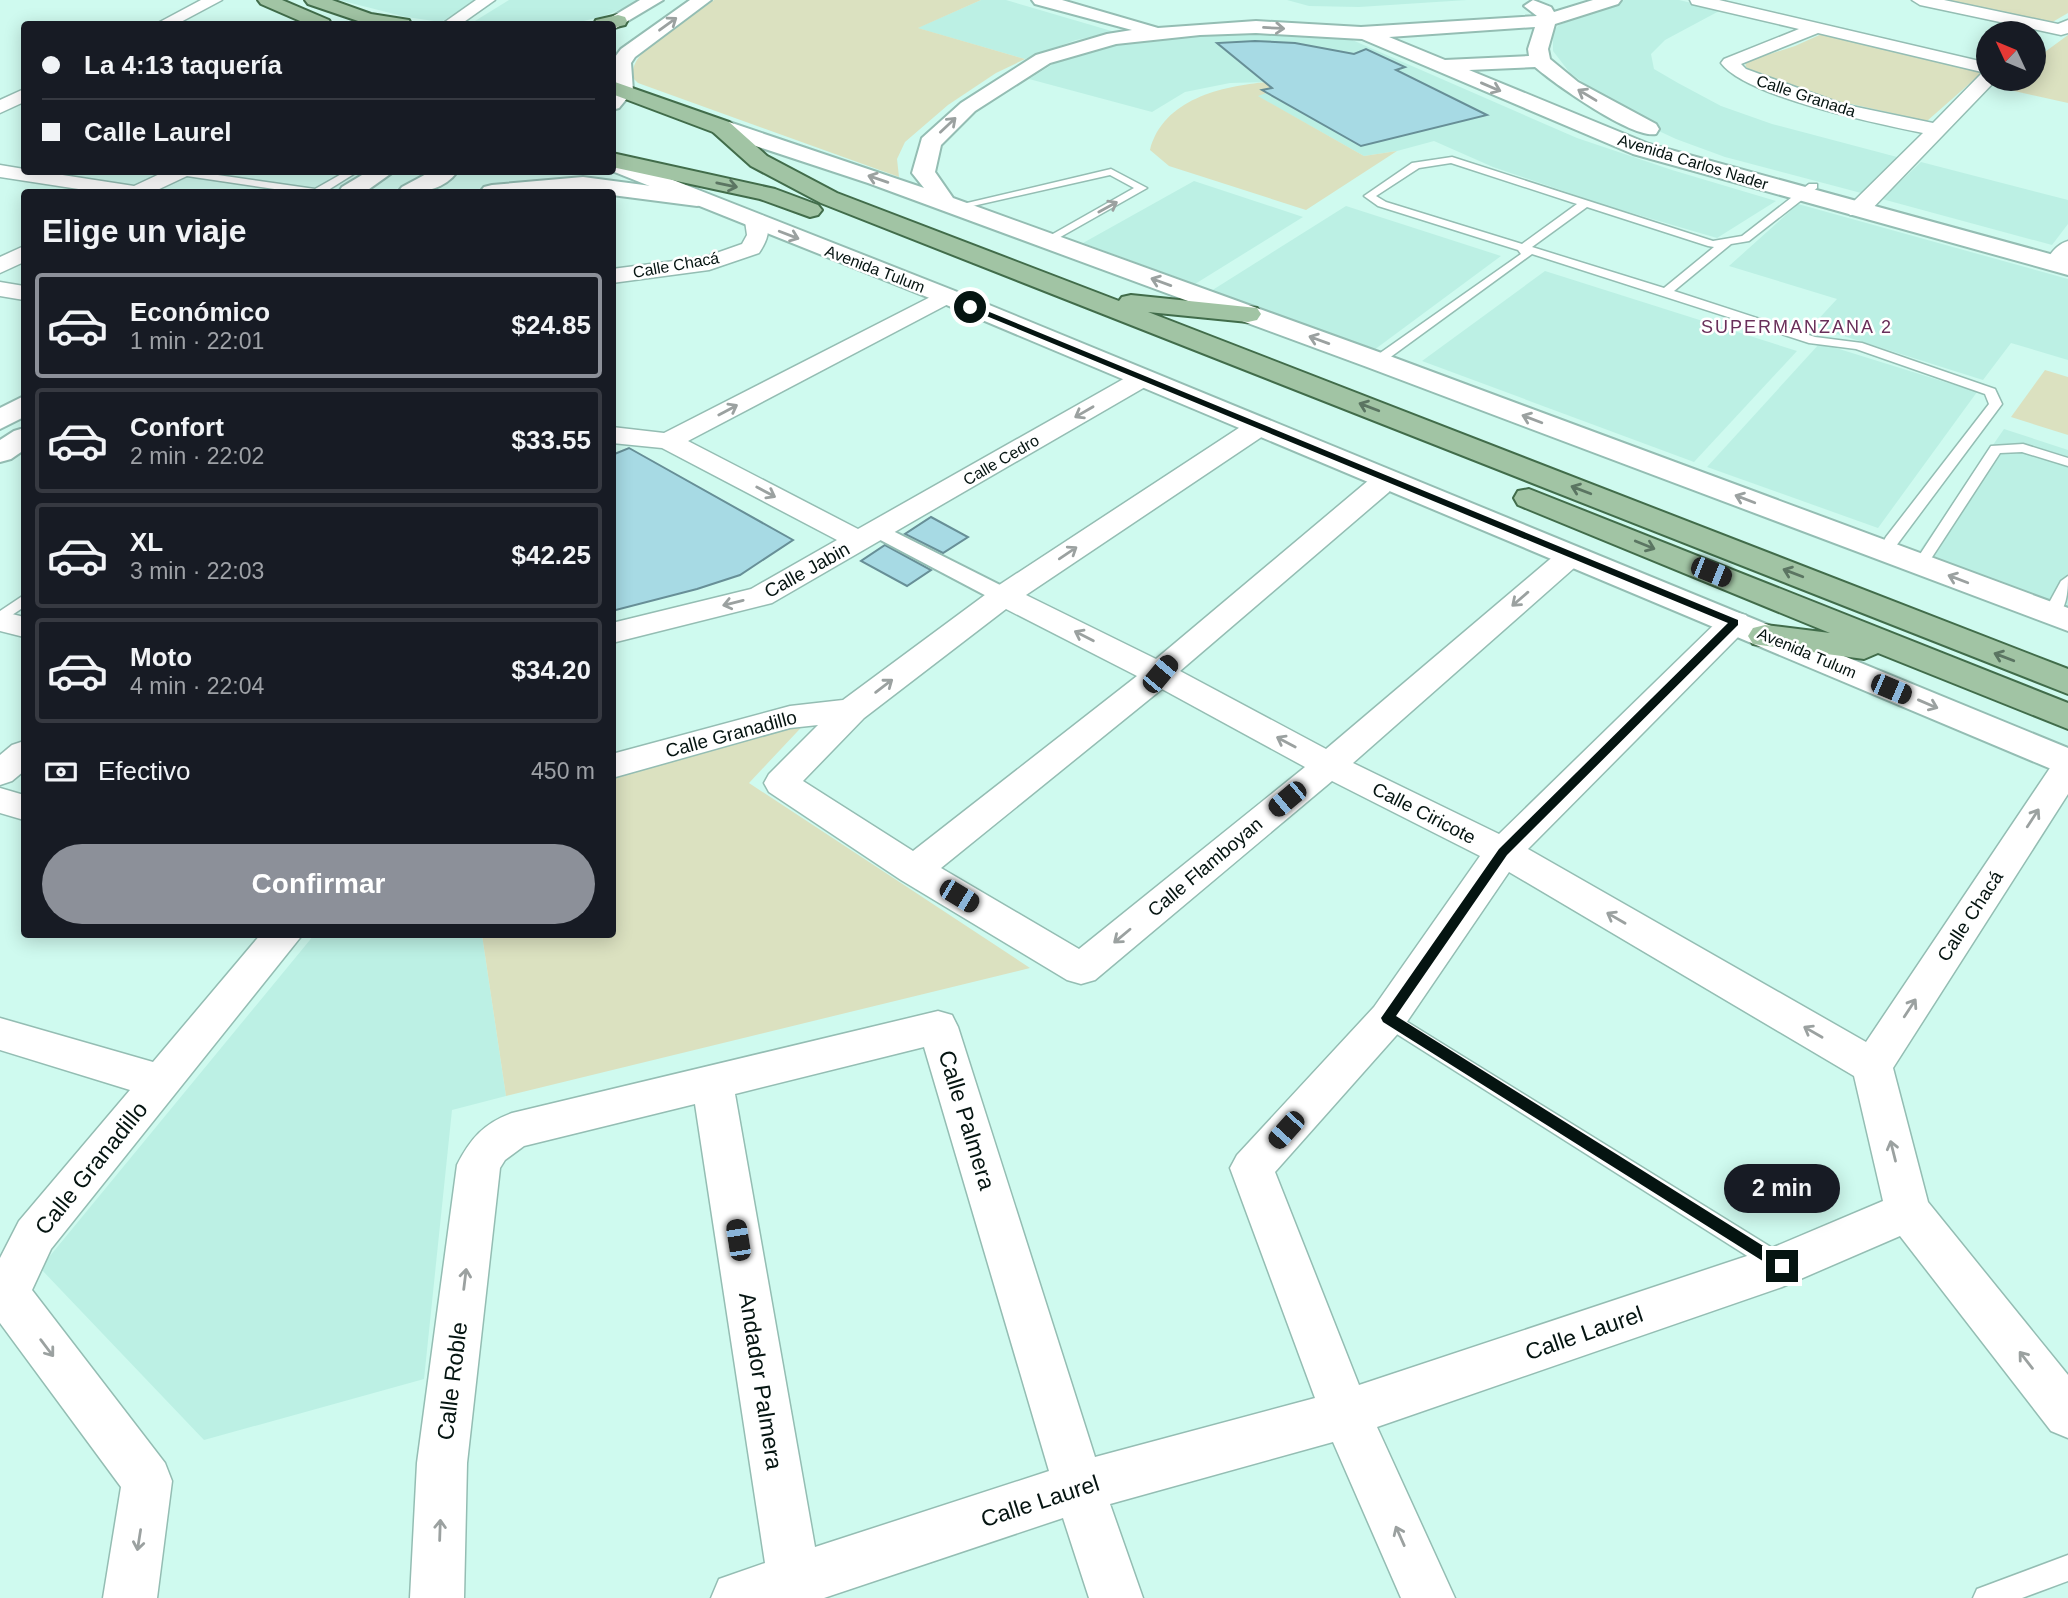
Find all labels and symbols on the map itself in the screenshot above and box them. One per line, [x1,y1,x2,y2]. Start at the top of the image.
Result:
one-way arrow [658,17,677,31]
north arrow [1976,21,2046,91]
one-way arrow [1262,22,1285,35]
street label: Calle Granada [1754,72,1858,120]
one-way arrow [1480,82,1502,95]
one-way arrow [1577,88,1597,102]
one-way arrow [940,117,957,134]
street label: Avenida Carlos Nader [1616,131,1771,193]
one-way arrow [867,172,889,184]
one-way arrow [715,179,738,193]
one-way arrow [1097,200,1117,214]
one-way arrow [778,229,800,242]
street label: Avenida Tulum [823,242,927,296]
street label: Calle Chacá [632,249,720,281]
one-way arrow [1150,275,1172,287]
route start [954,291,986,323]
district label: SUPERMANZANA 2 [1701,317,1893,337]
one-way arrow [1309,332,1331,345]
one-way arrow [1359,400,1381,413]
one-way arrow [717,402,738,416]
one-way arrow [1074,405,1094,419]
one-way arrow [1522,412,1544,424]
street label: Calle Cedro [960,431,1042,488]
one-way arrow [1571,483,1593,496]
one-way arrow [755,486,776,500]
one-way arrow [1735,492,1757,504]
street label: Calle Jabin [761,538,853,602]
one-way arrow [1634,540,1656,553]
one-way arrow [1058,546,1078,560]
car [1688,554,1735,590]
one-way arrow [1782,566,1804,579]
one-way arrow [1948,572,1970,584]
one-way arrow [1511,591,1529,607]
one-way arrow [722,597,745,610]
street label: Avenida Tulum [1755,625,1859,681]
one-way arrow [1074,629,1095,643]
one-way arrow [1994,649,2016,662]
car [1139,651,1182,697]
car [1868,671,1915,707]
one-way arrow [874,679,893,693]
one-way arrow [1917,699,1939,712]
street label: Calle Granadillo [663,706,799,762]
one-way arrow [1276,735,1297,748]
car [1265,777,1310,821]
street label: Calle Ciricote [1369,778,1479,848]
one-way arrow [2027,808,2041,828]
street label: Calle Flamboyan [1144,813,1266,921]
street label: Calle Chacá [1933,867,2007,965]
car [936,876,983,916]
one-way arrow [1607,911,1627,925]
one-way arrow [1113,928,1131,944]
one-way arrow [1903,999,1917,1019]
one-way arrow [1804,1024,1824,1038]
street label: Calle Palmera [933,1047,1001,1193]
street label: Calle Granadillo [29,1096,153,1240]
car [1265,1107,1308,1153]
one-way arrow [1886,1140,1899,1163]
callout: 2 min [1724,1164,1840,1214]
car [725,1218,752,1262]
route end [1766,1250,1798,1282]
one-way arrow [458,1268,471,1291]
street label: Andador Palmera [734,1291,788,1472]
street label: Calle Laurel [1522,1301,1646,1365]
street label: Calle Roble [432,1320,472,1442]
one-way arrow [39,1338,54,1357]
one-way arrow [2018,1352,2033,1370]
street label: Calle Laurel [978,1470,1102,1532]
one-way arrow [433,1519,446,1542]
one-way arrow [1393,1525,1406,1547]
one-way arrow [132,1528,145,1550]

